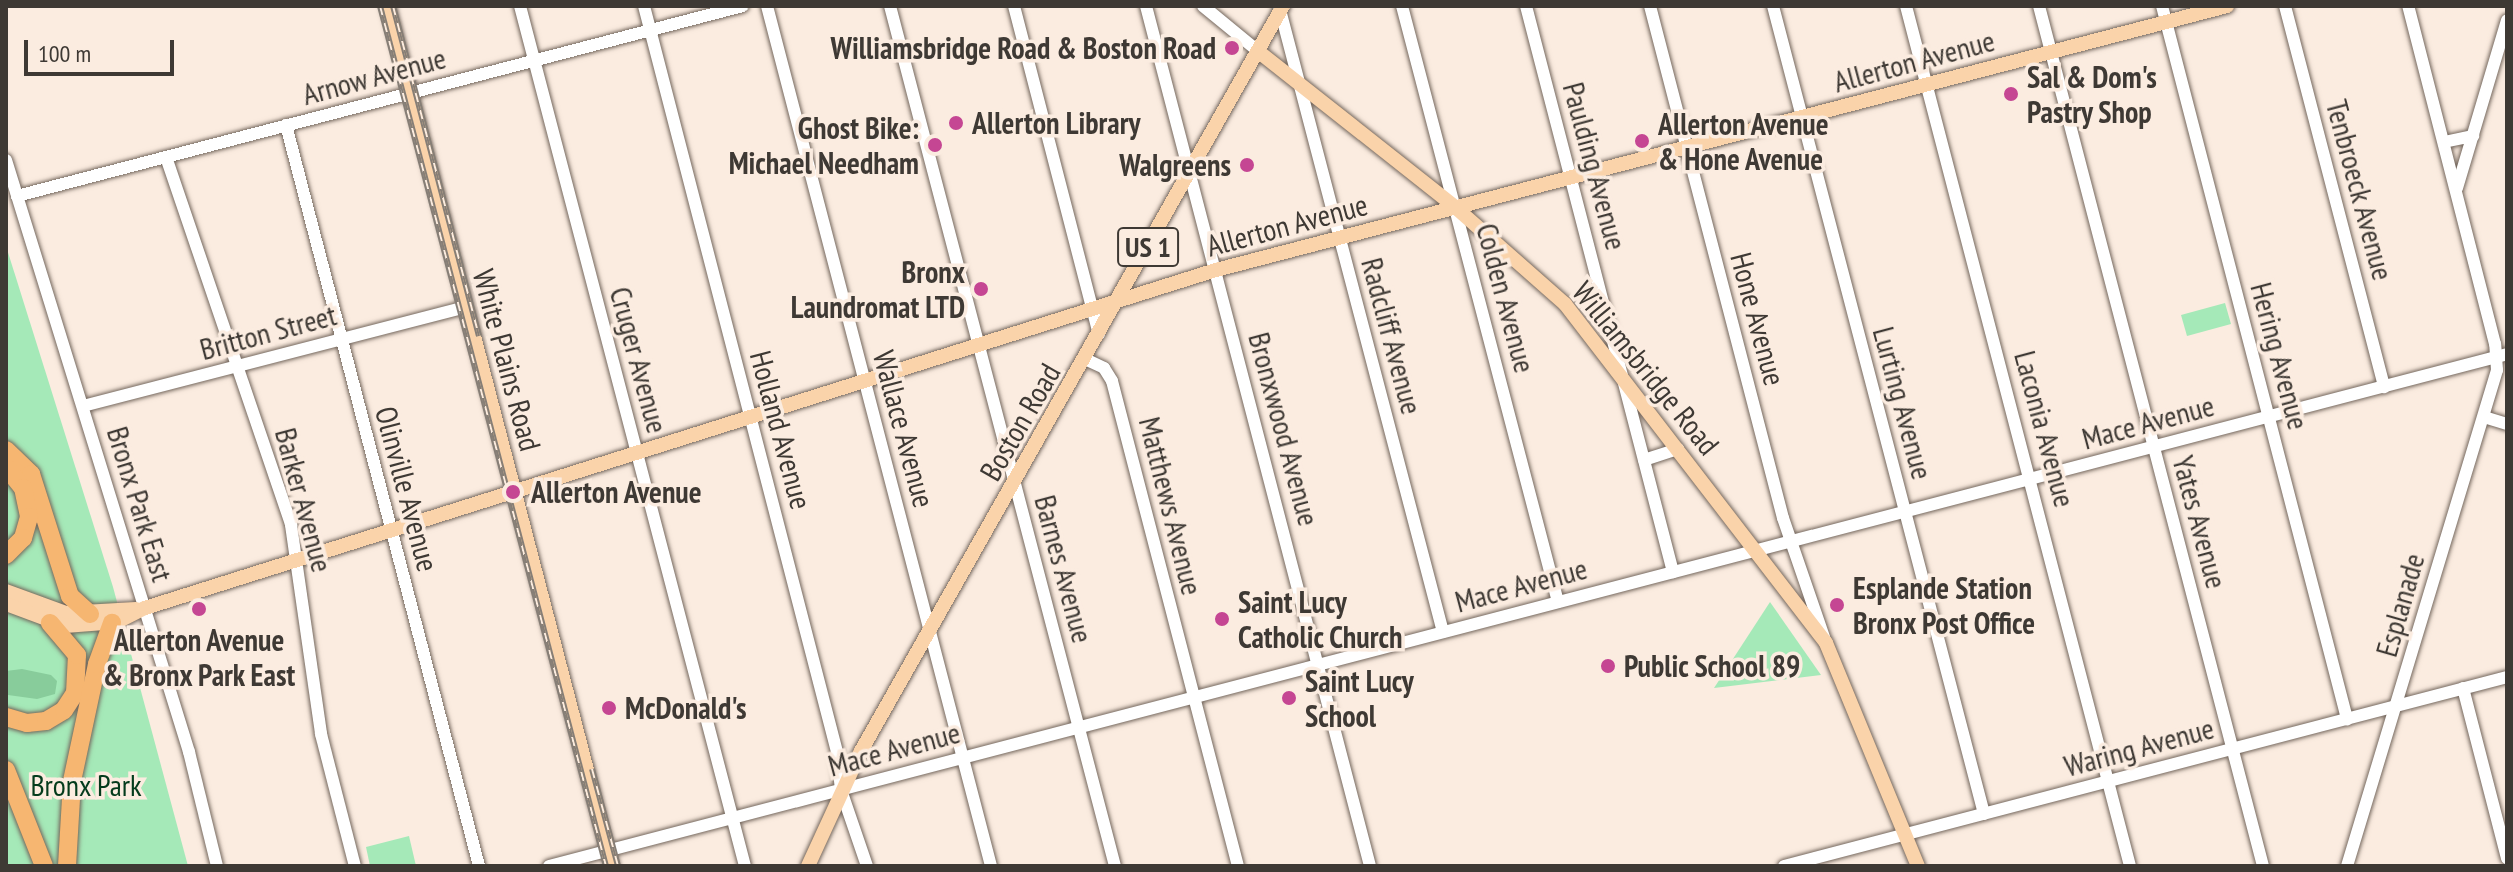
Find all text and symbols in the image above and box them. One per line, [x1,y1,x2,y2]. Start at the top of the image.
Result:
street label: Allerton Avenue [1829,22,1999,100]
scale bar [28,24,178,74]
place label: Williamsbridge Road & Boston Road [831,30,1216,66]
text: 100 m [38,38,91,69]
street label: Arnow Avenue [298,39,450,113]
marker: Williamsbridge Road & Boston Road [1223,39,1241,57]
place label: Sal & Dom's Pastry Shop [2027,59,2157,130]
street label: Paulding Avenue [1555,78,1635,254]
marker: Sal & Dom's Pastry Shop [2002,85,2020,103]
street label: Tenbroeck Avenue [2318,95,2402,285]
place label: Allerton Library [972,105,1140,141]
place label: Allerton Avenue & Hone Avenue [1658,106,1830,176]
place label: Ghost Bike: Michael Needham [729,110,919,180]
marker: Allerton Library [947,114,965,132]
marker: Allerton Avenue & Hone Avenue [1633,132,1651,150]
marker: Ghost Bike: Michael Needham [926,136,944,154]
place label: Walgreens [1119,147,1231,183]
marker: Walgreens [1238,156,1256,174]
street label: Allerton Avenue [1202,186,1372,264]
street label: Colden Avenue [1469,219,1543,377]
road number: US 1 [1116,223,1180,271]
street label: Hone Avenue [1723,248,1793,390]
street label: Radcliff Avenue [1354,253,1430,419]
place label: Bronx Laundromat LTD [791,254,965,324]
street label: White Plains Road [465,265,549,455]
street label: Williamsbridge Road [1565,274,1727,462]
street label: Hering Avenue [2243,278,2317,434]
marker: Bronx Laundromat LTD [972,280,990,298]
street label: Cruger Avenue [602,283,676,437]
street label: Britton Street [196,297,340,367]
street label: Lurting Avenue [1865,322,1941,484]
street label: Bronxwood Avenue [1241,328,1327,530]
street label: Holland Avenue [742,346,820,514]
street label: Wallace Avenue [866,346,942,512]
street label: Laconia Avenue [2007,347,2083,511]
street label: Boston Road [972,357,1068,487]
street label: Mace Avenue [2078,387,2218,457]
street label: Olinville Avenue [368,402,446,576]
street label: Matthews Avenue [1131,413,1211,599]
street label: Bronx Park East [99,422,181,586]
street label: Barker Avenue [267,424,341,576]
street label: Yates Avenue [2165,451,2235,593]
place label: Allerton Avenue [531,474,703,510]
marker: Allerton Avenue [502,481,524,503]
street label: Barnes Avenue [1027,491,1101,647]
street label: Esplanade [2368,549,2432,661]
street label: Mace Avenue [1451,550,1591,620]
place label: Esplande Station Bronx Post Office [1853,570,2036,640]
place label: Saint Lucy Catholic Church [1238,584,1403,654]
marker: Esplande Station Bronx Post Office [1828,596,1846,614]
marker: Allerton Avenue & Bronx Park East [190,600,208,618]
marker: Saint Lucy Catholic Church [1213,610,1231,628]
place label: Allerton Avenue & Bronx Park East [102,622,296,692]
place label: Public School 89 [1624,648,1801,684]
marker: Public School 89 [1599,657,1617,675]
place label: Saint Lucy School [1305,663,1414,734]
marker: Saint Lucy School [1280,689,1298,707]
place label: McDonald's [625,690,746,726]
marker: McDonald's [600,699,618,717]
street label: Waring Avenue [2060,710,2218,784]
street label: Mace Avenue [824,714,964,784]
park label: Bronx Park [30,767,142,803]

